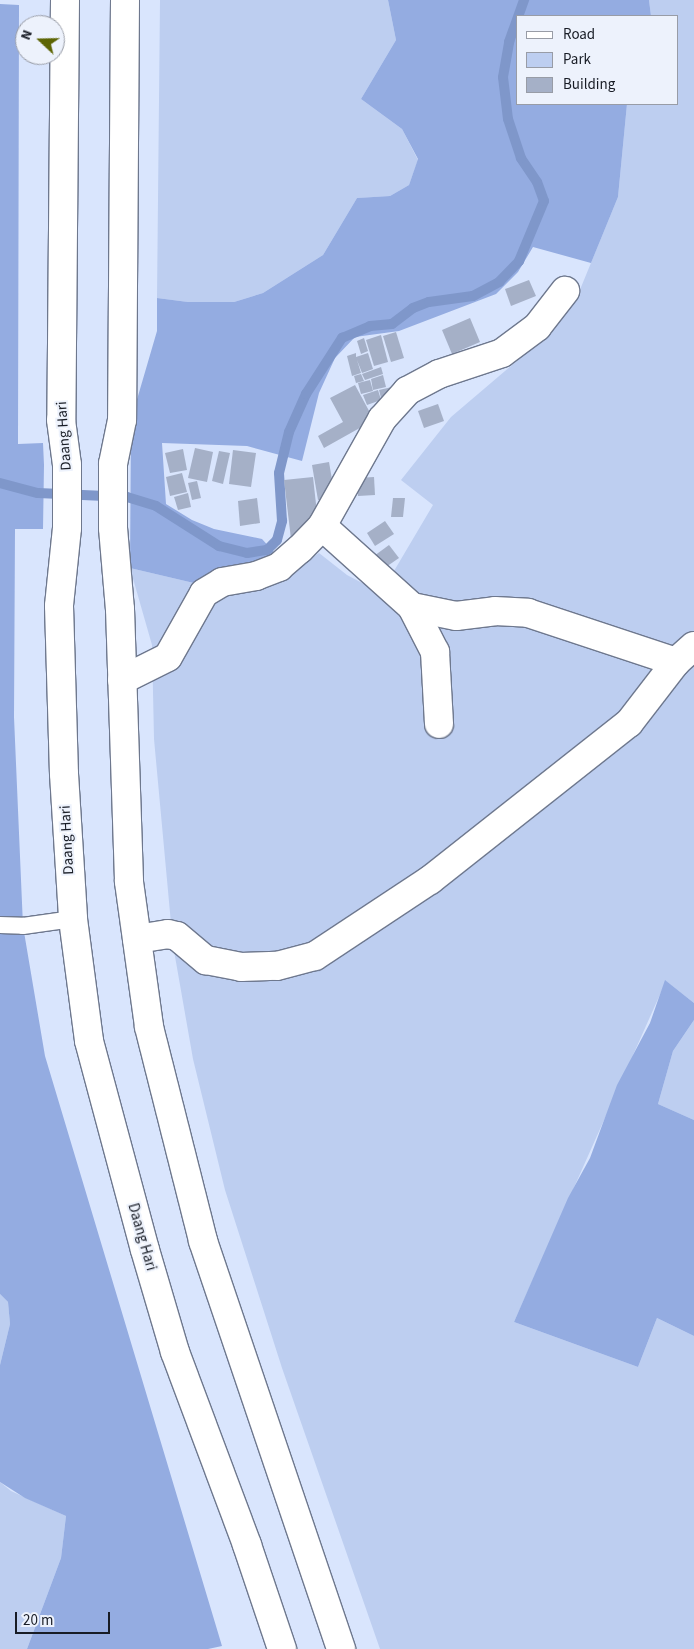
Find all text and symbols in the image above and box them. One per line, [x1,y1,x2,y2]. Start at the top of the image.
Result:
north arrow [15,15,65,65]
legend [516,15,679,105]
text: Road [563,24,595,45]
text: N [16,27,38,43]
text: Park [563,49,591,70]
text: Building [563,74,615,95]
street label: Daang Hari [53,401,75,471]
street label: Daang Hari [56,805,78,875]
street label: Daang Hari [124,1201,160,1273]
scale bar [18,1602,112,1634]
text: 20 m [23,1610,53,1631]

